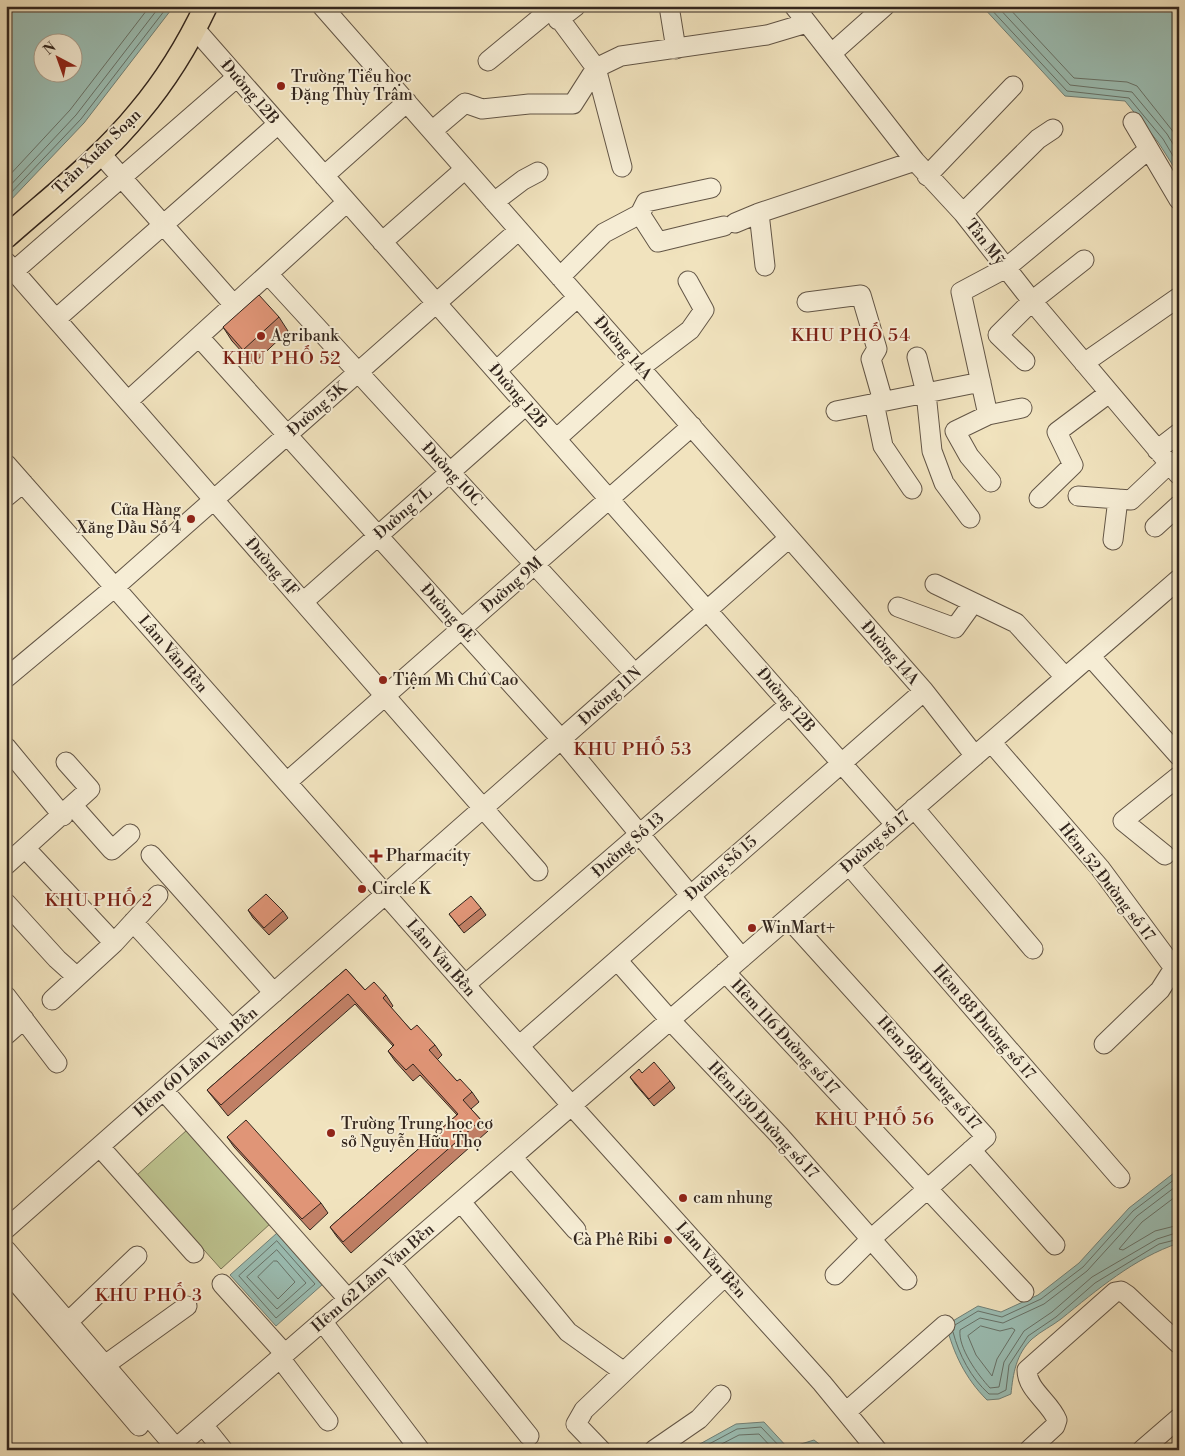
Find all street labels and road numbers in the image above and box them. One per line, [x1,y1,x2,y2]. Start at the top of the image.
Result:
street label: Đường 12B [216,56,284,128]
street label: Trần Xuân Soạn [49,105,146,199]
street label: Tân Mỹ [961,215,1009,269]
street label: Đường 14A [590,312,657,385]
street label: Đường 12B [484,360,552,432]
street label: Đường 5K [283,377,352,440]
street label: Đường 10C [418,438,486,510]
street label: Đường 7L [370,482,436,544]
street label: Đường 4F [241,533,303,601]
street label: Đường 9M [477,553,547,617]
street label: Đường 6E [416,579,480,647]
street label: Lâm Văn Bền [134,611,212,697]
street label: Đường 14A [857,617,924,690]
street label: Đường 11N [574,662,646,729]
street label: Đường 12B [752,664,820,736]
street label: Đường số 17 [836,807,914,877]
street label: Đường Số 13 [588,808,668,882]
street label: Hẻm 52 Đường số 17 [1055,819,1159,945]
street label: Đường Số 15 [681,831,761,905]
street label: Lâm Văn Bền [402,915,480,1001]
street label: Hẻm 88 Đường số 17 [928,960,1040,1084]
street label: Hẻm 116 Đường số 17 [727,975,843,1099]
street label: Hẻm 60 Lâm Văn Bền [130,1002,262,1121]
street label: Hẻm 98 Đường số 17 [873,1012,985,1134]
street label: Hẻm 130 Đường số 17 [704,1057,822,1183]
street label: Lâm Văn Bền [671,1218,751,1303]
street label: Hẻm 62 Lâm Văn Bền [307,1219,439,1337]

